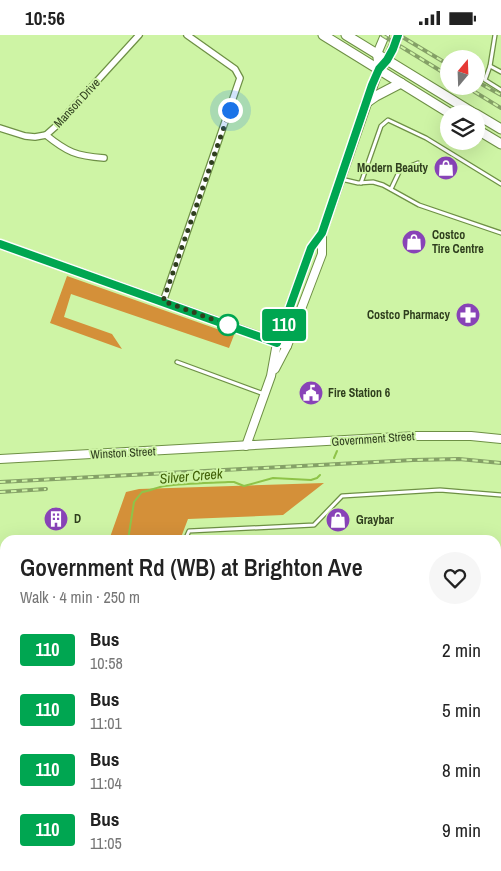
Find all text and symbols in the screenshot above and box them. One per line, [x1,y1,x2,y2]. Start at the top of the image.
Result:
text: 10:56 [25,5,65,31]
north arrow [440,50,485,95]
map controls [440,50,485,150]
street label: Manson Drive [50,75,104,131]
your location [218,98,243,123]
button: layers [440,105,485,150]
shop icon: Modern Beauty [433,155,459,181]
place label: Modern Beauty [357,160,429,176]
place label: Costco Tire Centre [432,227,484,257]
shop icon: Costco Tire Centre [401,229,427,255]
pharmacy icon: Costco Pharmacy [455,302,481,328]
place label: Costco Pharmacy [367,307,451,323]
line badge: 110 [255,309,313,341]
text: 110 [272,312,296,337]
unlabelled marker [217,314,239,336]
public building icon: Fire Station 6 [298,380,324,406]
place label: Fire Station 6 [328,385,391,401]
street label: Government Street [331,428,415,450]
street label: Winston Street [90,443,156,463]
water label: Silver Creek [159,464,224,488]
building icon: D [43,506,69,532]
shop icon: Graybar [325,507,351,533]
place label: D [74,511,81,527]
place label: Graybar [356,512,394,528]
text: Government Rd (WB) at Brighton Ave [20,551,363,583]
button: heart [429,552,481,604]
text: Walk · 4 min · 250 m [20,586,140,608]
text: Bus [90,626,119,652]
text: 110 [36,637,59,662]
text: 2 min [442,637,481,663]
text: 10:58 [90,652,123,674]
text: Bus [90,686,119,712]
text: 110 [36,697,59,722]
text: 5 min [442,697,481,723]
text: 11:01 [90,712,122,734]
text: Bus [90,746,119,772]
text: 110 [36,757,59,782]
text: 8 min [442,757,481,783]
text: 11:04 [90,772,122,794]
text: Bus [90,806,119,832]
text: 110 [36,817,59,842]
text: 9 min [442,817,481,843]
text: 11:05 [90,832,122,854]

